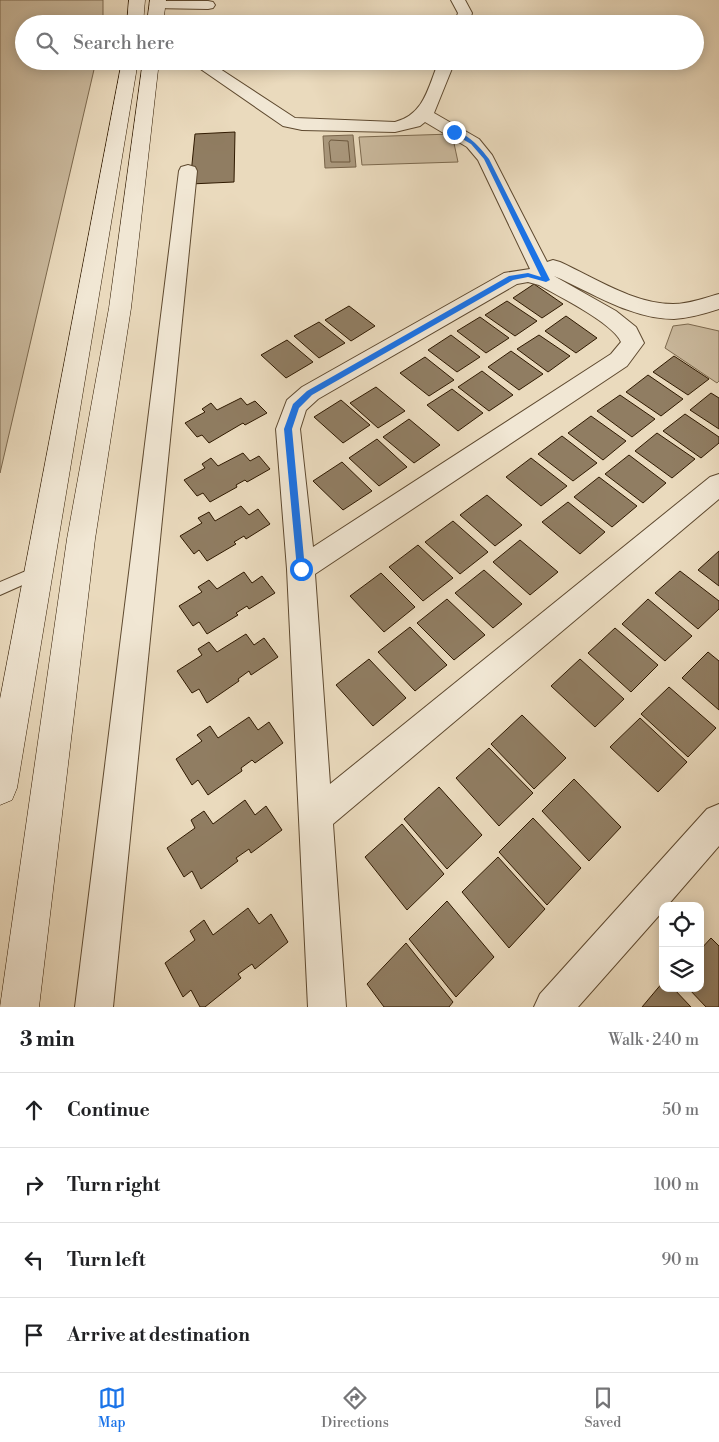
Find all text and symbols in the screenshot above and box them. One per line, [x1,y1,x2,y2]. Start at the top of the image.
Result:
search box [15,15,704,70]
icon: search [33,29,61,57]
text: Search here [73,31,174,55]
route end [443,121,466,144]
route start [290,558,313,581]
map controls [659,902,704,992]
button: locate [659,902,704,947]
button: layers [659,947,704,992]
text: 3 min [20,1027,75,1053]
text: Walk · 240 m [608,1030,699,1050]
icon: ahead [20,1096,48,1124]
text: Continue [67,1098,150,1122]
text: 50 m [662,1100,699,1120]
icon: right [20,1171,48,1199]
text: Turn right [67,1173,160,1197]
text: 100 m [654,1175,699,1195]
icon: left [20,1246,48,1274]
text: Turn left [67,1248,146,1272]
text: 90 m [661,1250,699,1270]
icon: arrive [20,1321,48,1349]
text: Arrive at destination [67,1323,250,1347]
tab: Map [98,1384,126,1432]
tab: Directions [321,1384,389,1432]
tab: Saved [584,1384,621,1432]

